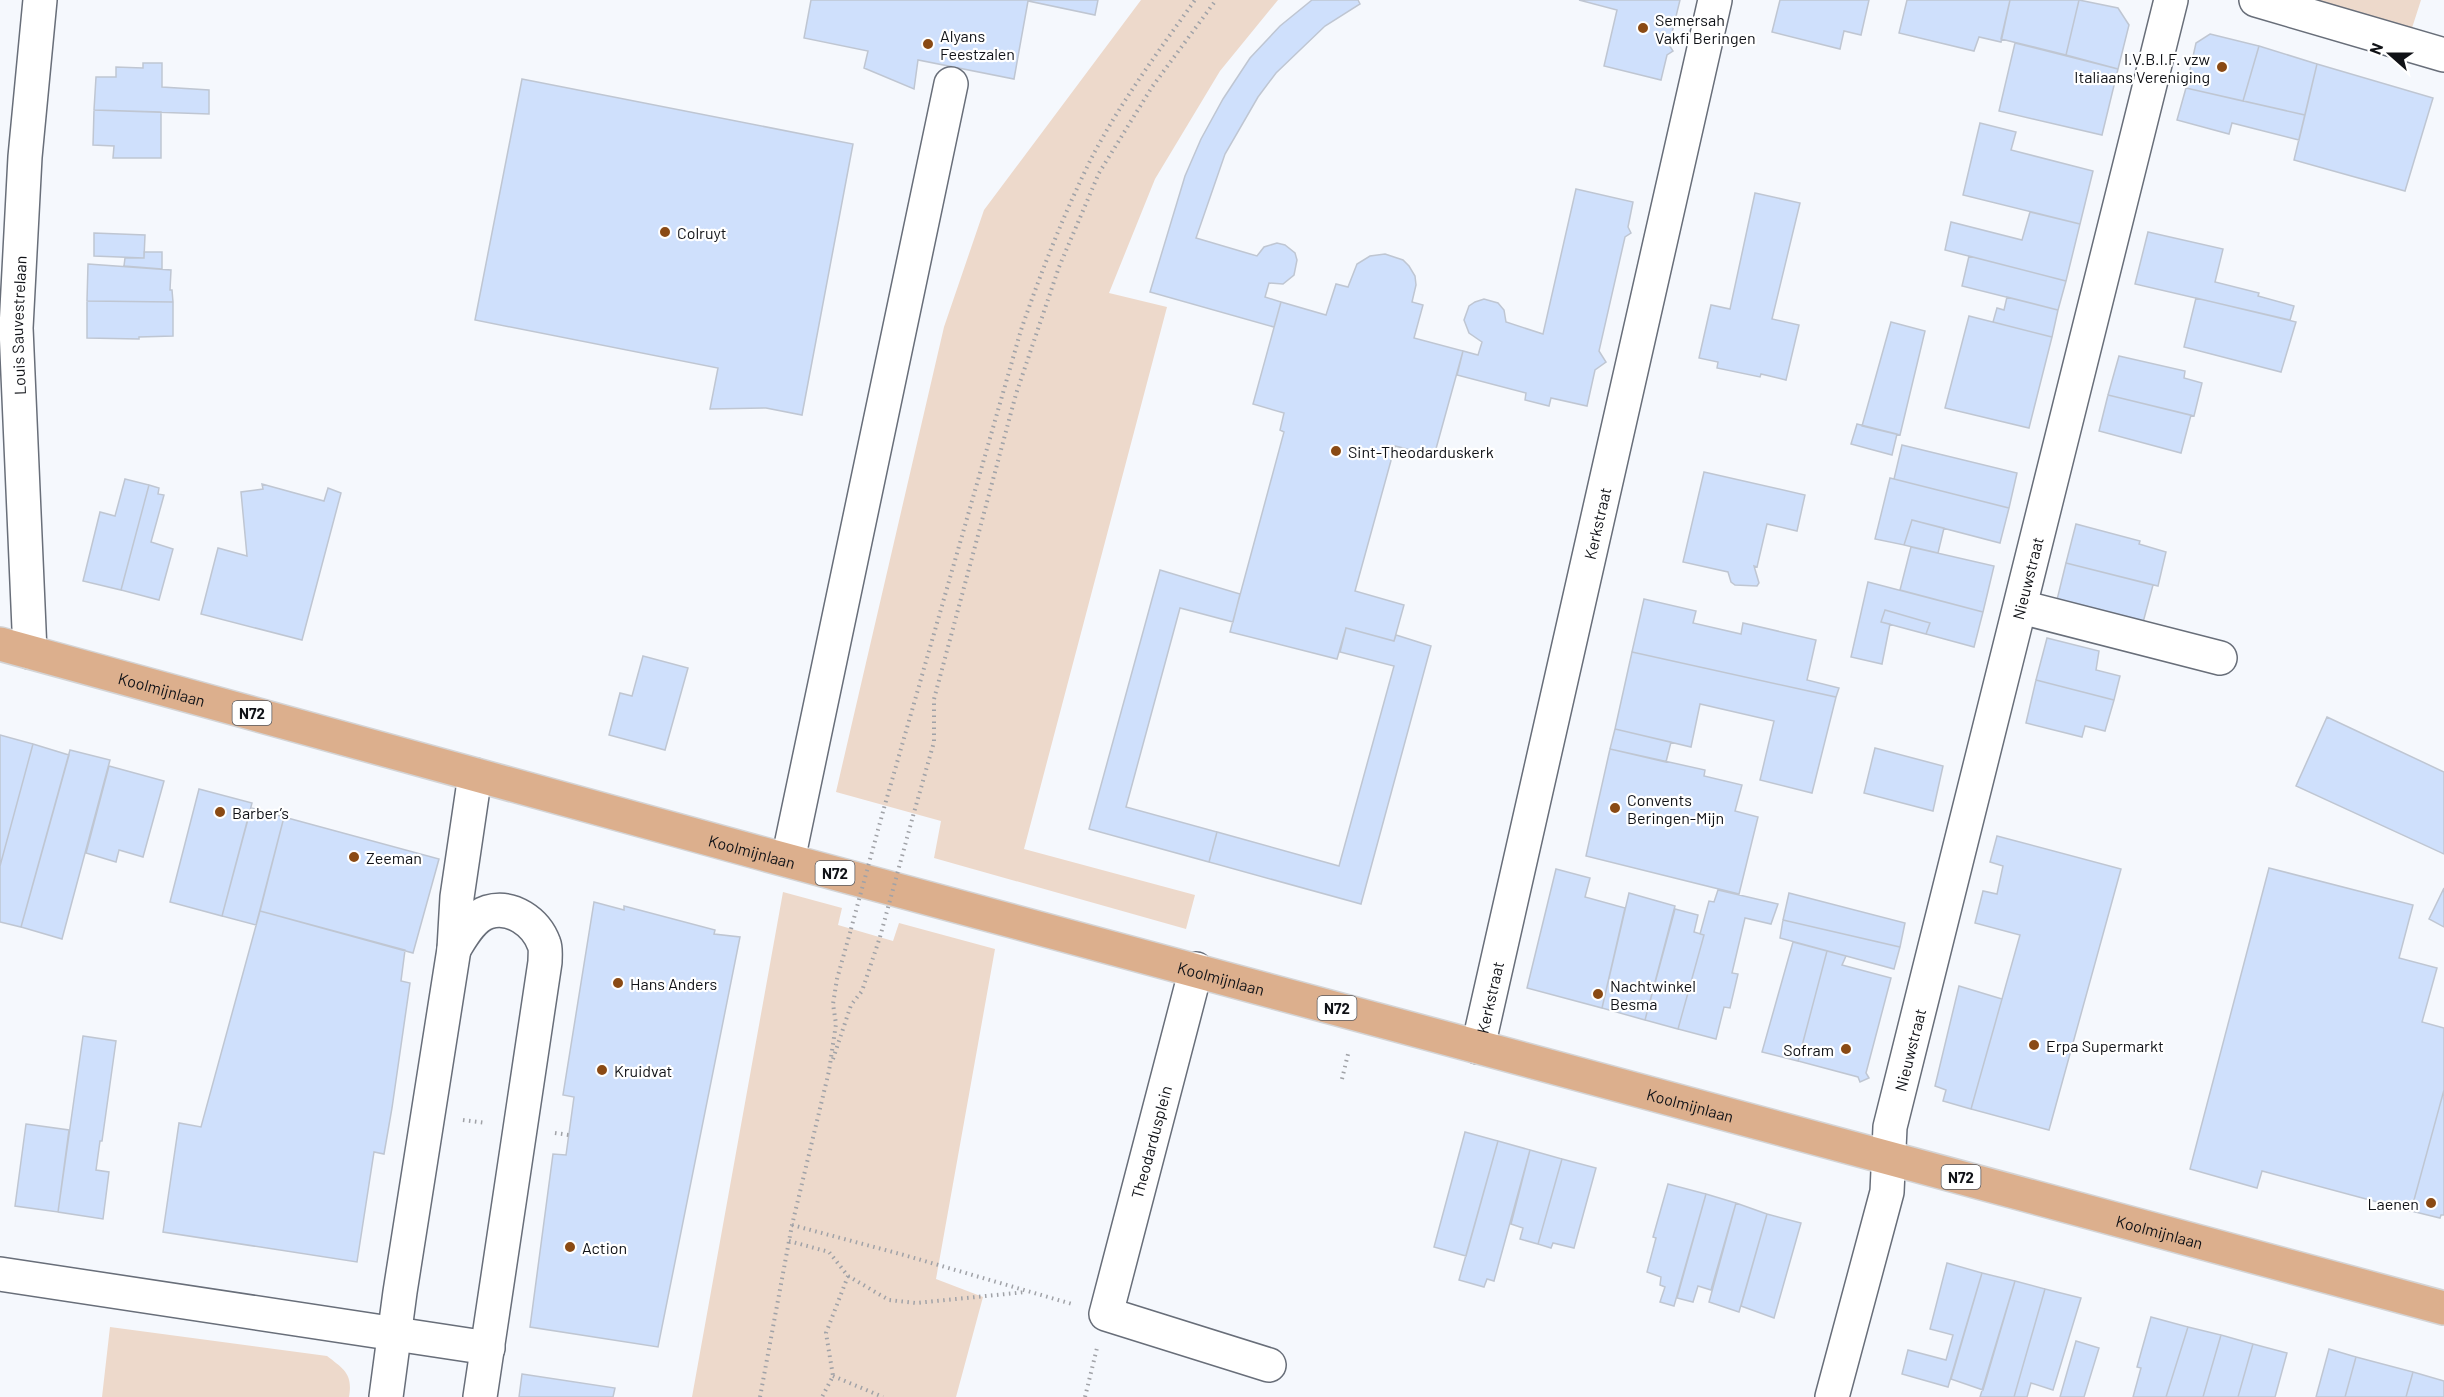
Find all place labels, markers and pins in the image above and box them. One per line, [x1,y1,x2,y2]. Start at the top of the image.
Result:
place label: Semersah Vakfi Beringen [1655,10,1756,47]
marker: Semersah Vakfi Beringen [1636,21,1650,35]
place label: Alyans Feestzalen [940,26,1015,63]
marker: Alyans Feestzalen [921,37,935,51]
place label: I.V.B.I.F. vzw Italiaans Vereniging [2074,49,2210,86]
marker: I.V.B.I.F. vzw Italiaans Vereniging [2215,60,2229,74]
place label: Colruyt [677,223,727,242]
marker: Colruyt [658,225,672,239]
place label: Sint-Theodarduskerk [1348,442,1494,461]
marker: Sint-Theodarduskerk [1329,444,1343,458]
place label: Convents Beringen-Mijn [1627,790,1724,827]
marker: Convents Beringen-Mijn [1608,801,1622,815]
place label: Barber’s [232,803,289,822]
marker: Barber’s [213,805,227,819]
place label: Zeeman [366,848,422,867]
marker: Zeeman [347,850,361,864]
place label: Hans Anders [630,974,717,993]
marker: Hans Anders [611,976,625,990]
place label: Nachtwinkel Besma [1610,976,1696,1013]
marker: Nachtwinkel Besma [1591,987,1605,1001]
place label: Erpa Supermarkt [2046,1036,2164,1055]
marker: Erpa Supermarkt [2027,1038,2041,1052]
place label: Sofram [1783,1040,1834,1059]
marker: Sofram [1839,1042,1853,1056]
place label: Kruidvat [614,1061,672,1080]
marker: Kruidvat [595,1063,609,1077]
place label: Laenen [2368,1194,2419,1213]
marker: Laenen [2424,1196,2438,1210]
place label: Action [582,1238,627,1257]
marker: Action [563,1240,577,1254]

